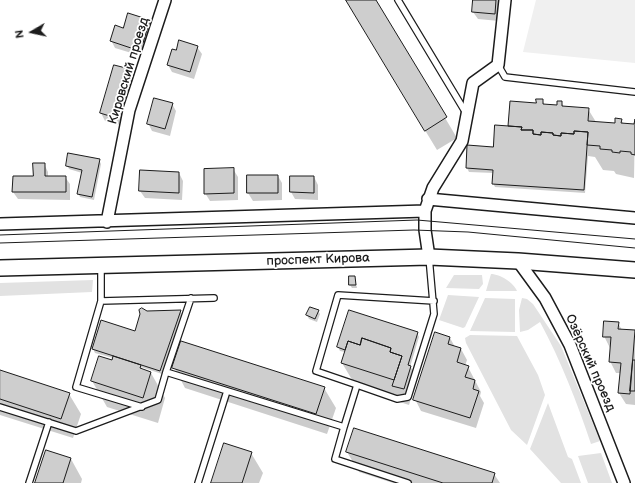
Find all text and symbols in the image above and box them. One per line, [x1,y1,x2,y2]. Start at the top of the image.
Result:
north arrow [12,12,52,52]
street label: Кировский проезд [105,16,153,126]
text: N [13,29,27,39]
street label: проспект Кирова [266,250,370,270]
street label: Озёрский проезд [562,312,618,414]

